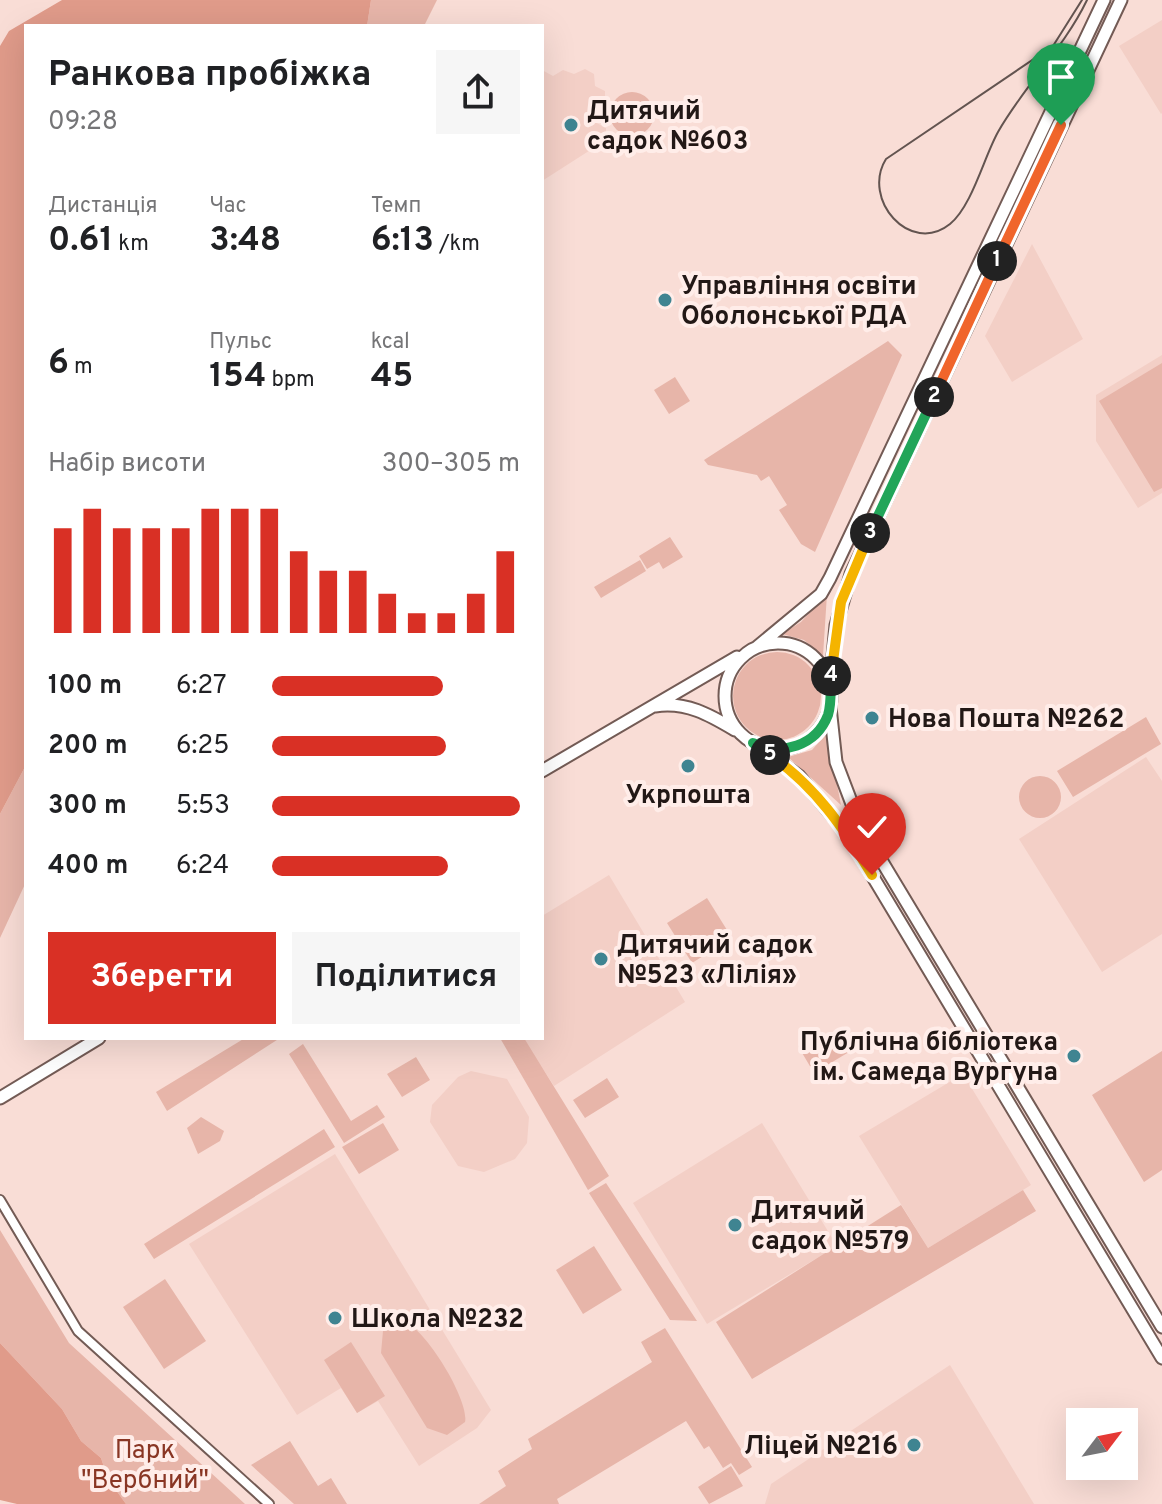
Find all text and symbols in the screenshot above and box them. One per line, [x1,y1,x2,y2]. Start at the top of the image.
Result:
pin [1027,43,1095,125]
button: share [436,50,520,134]
text: Ранкова пробіжка [48,53,371,99]
icon: arrive [1039,55,1083,99]
place label: Дитячий садок №603 [587,96,748,159]
text: 09:28 [48,106,118,139]
marker: Дитячий садок №603 [562,116,580,134]
text: Дистанція [48,193,157,220]
text: Час [209,193,246,220]
text: Темп [371,193,421,220]
text: 0.61 [48,220,113,263]
text: 3:48 [209,220,281,263]
text: 6:13 [371,220,434,263]
text: km [113,231,149,258]
text: /km [434,231,480,258]
pin: 1 [977,241,1017,281]
text: 1 [993,247,1001,274]
place label: Управління освіти Оболонської РДА [681,271,917,334]
marker: Управління освіти Оболонської РДА [656,291,674,309]
text: Пульс [209,329,272,356]
text: kcal [371,329,410,356]
text: 6 [48,343,69,386]
text: m [69,354,93,381]
text: 154 [209,356,266,399]
text: 45 [371,356,413,399]
text: bpm [266,367,315,394]
pin: 2 [914,377,954,417]
text: 2 [927,383,941,410]
text: Набір висоти [48,448,206,481]
text: 300–305 m [382,448,520,481]
pin: 3 [850,513,890,553]
text: 3 [863,519,877,546]
pin: 4 [811,656,851,696]
text: 4 [824,662,838,689]
text: 100 m [48,670,122,703]
text: 6:27 [176,670,227,703]
place label: Нова Пошта №262 [888,704,1124,737]
marker: Нова Пошта №262 [863,709,881,727]
text: 200 m [48,730,127,763]
text: 6:25 [176,730,229,763]
pin: 5 [750,735,790,775]
text: 5 [763,741,777,768]
marker: Укрпошта [679,757,697,775]
place label: Укрпошта [625,780,751,813]
text: 300 m [48,790,127,823]
text: 5:53 [176,790,230,823]
pin [838,793,906,875]
icon: check [850,805,894,849]
text: 400 m [48,850,128,883]
text: 6:24 [176,850,229,883]
place label: Дитячий садок №523 «Лілія» [617,930,814,993]
button: Зберегти [48,932,276,1024]
button: Поділитися [292,932,520,1024]
marker: Дитячий садок №523 «Лілія» [592,950,610,968]
place label: Публічна бібліотека ім. Самеда Вургуна [800,1027,1058,1090]
marker: Публічна бібліотека ім. Самеда Вургуна [1065,1047,1083,1065]
place label: Дитячий садок №579 [751,1196,909,1259]
marker: Дитячий садок №579 [726,1216,744,1234]
place label: Школа №232 [351,1304,524,1337]
marker: Школа №232 [326,1309,344,1327]
north arrow [1066,1408,1138,1480]
map controls [1066,1408,1138,1480]
place label: Ліцей №216 [744,1431,898,1464]
park label: Парк "Вербний" [81,1435,209,1498]
marker: Ліцей №216 [905,1436,923,1454]

